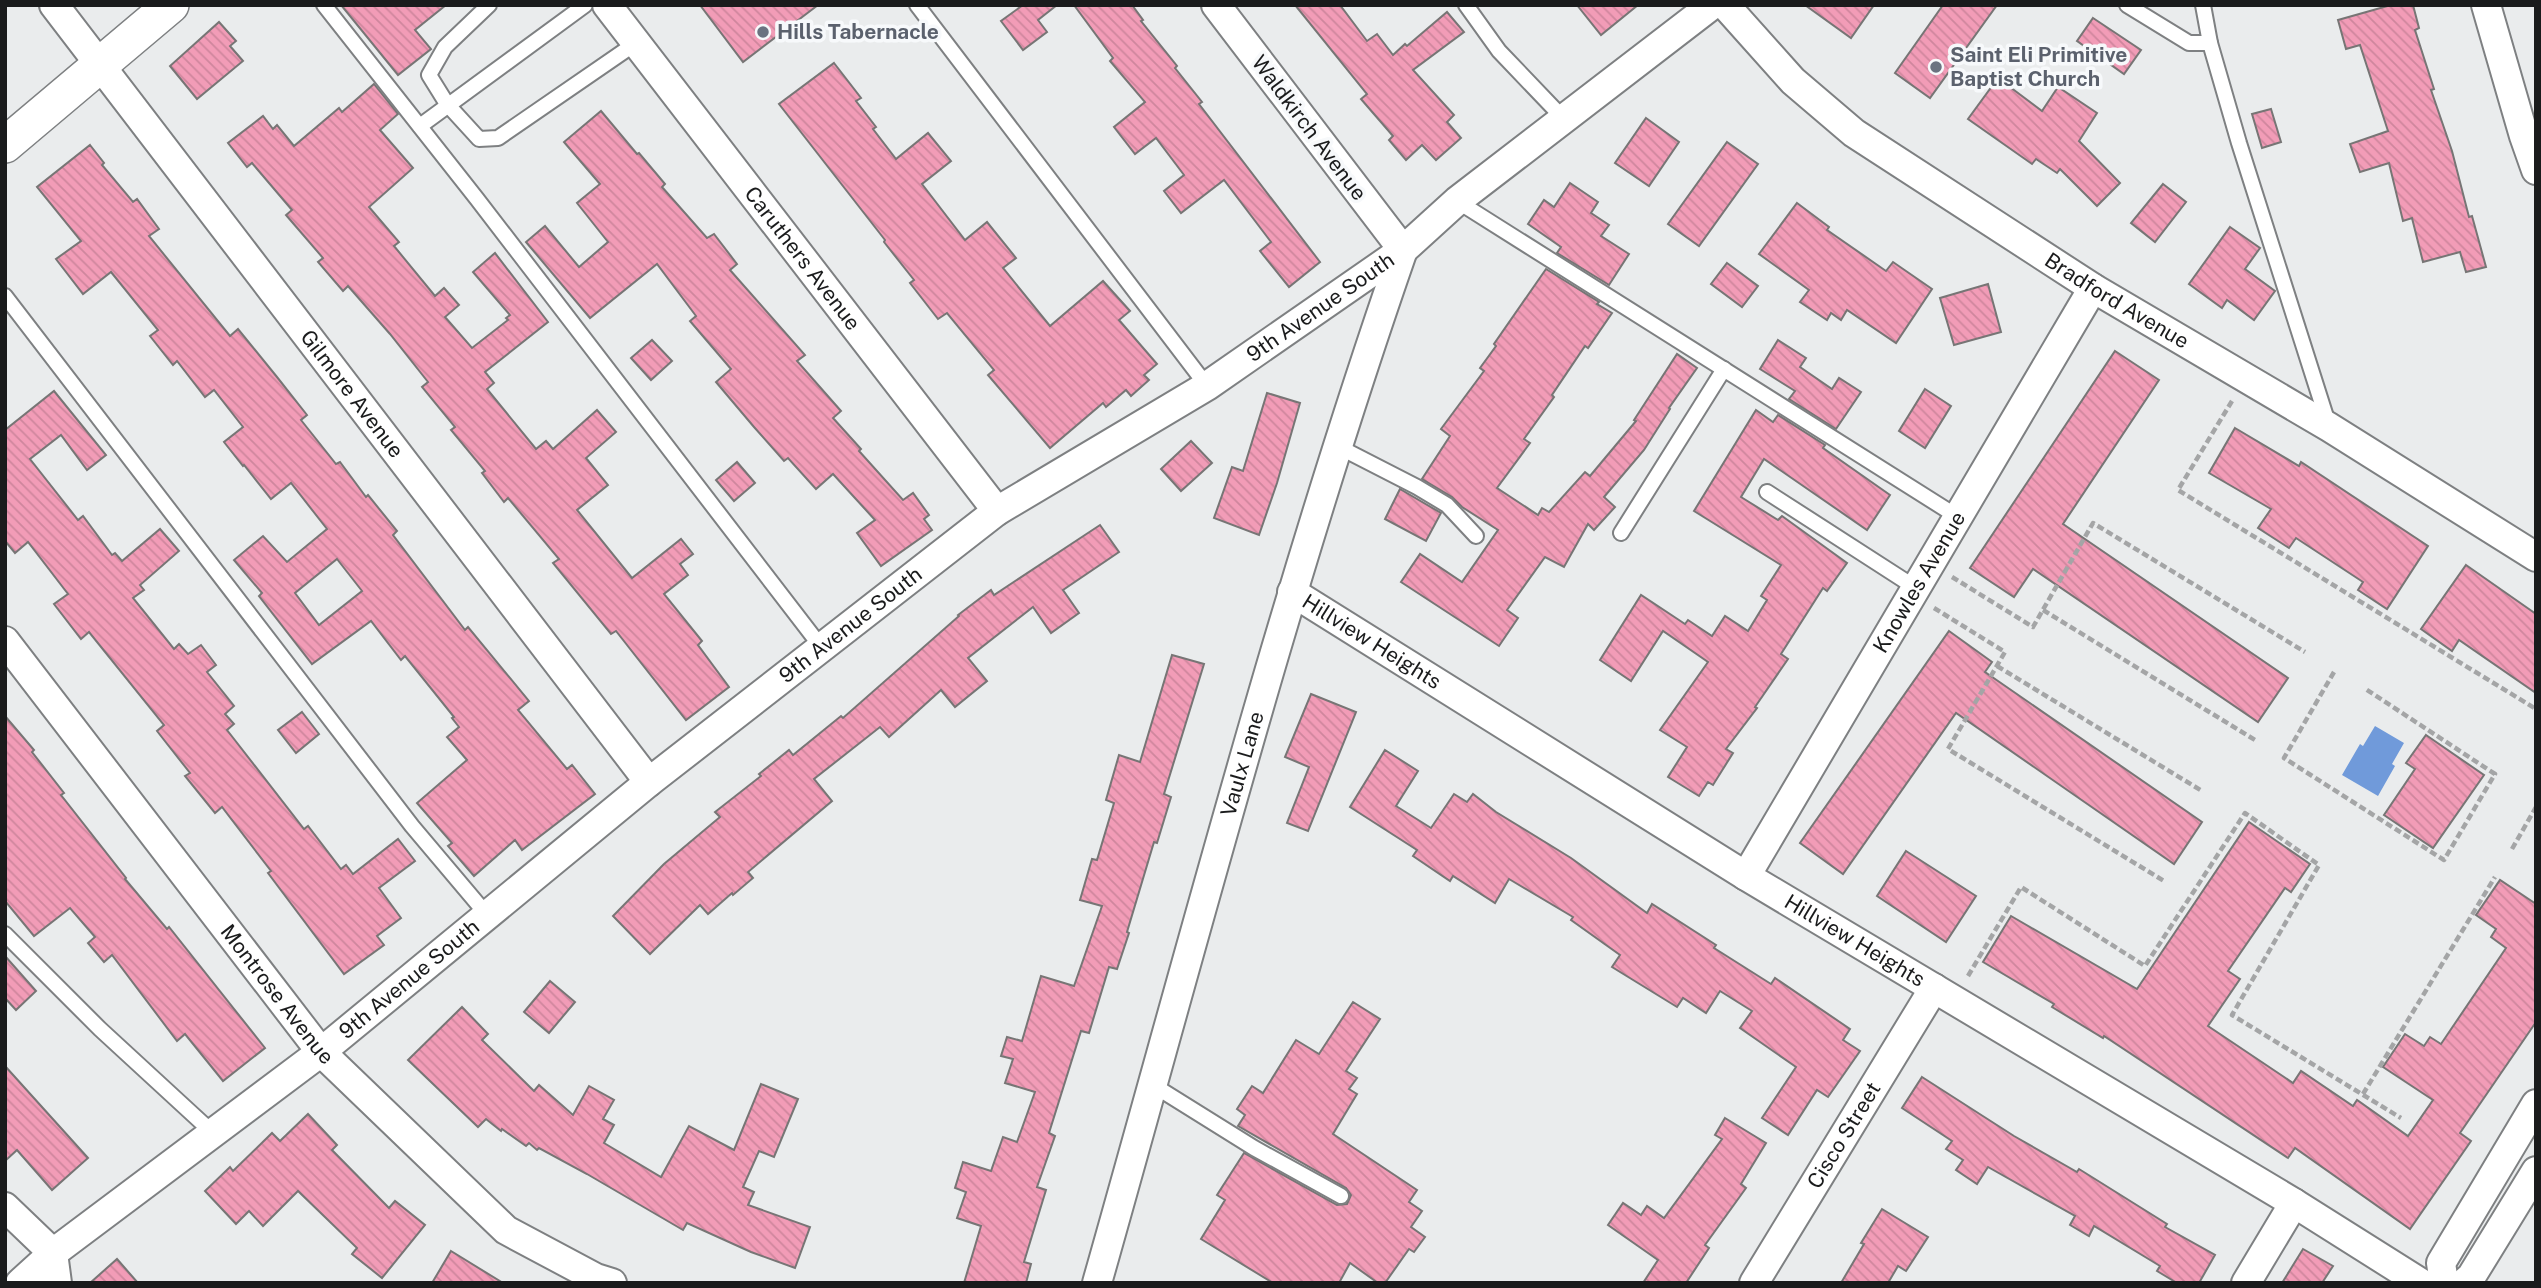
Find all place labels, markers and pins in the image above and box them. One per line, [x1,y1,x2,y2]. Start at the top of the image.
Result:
place label: Hills Tabernacle [777,19,939,44]
marker: Hills Tabernacle [755,24,771,40]
place label: Saint Eli Primitive Baptist Church [1950,42,2127,91]
marker: Saint Eli Primitive Baptist Church [1928,59,1944,75]

